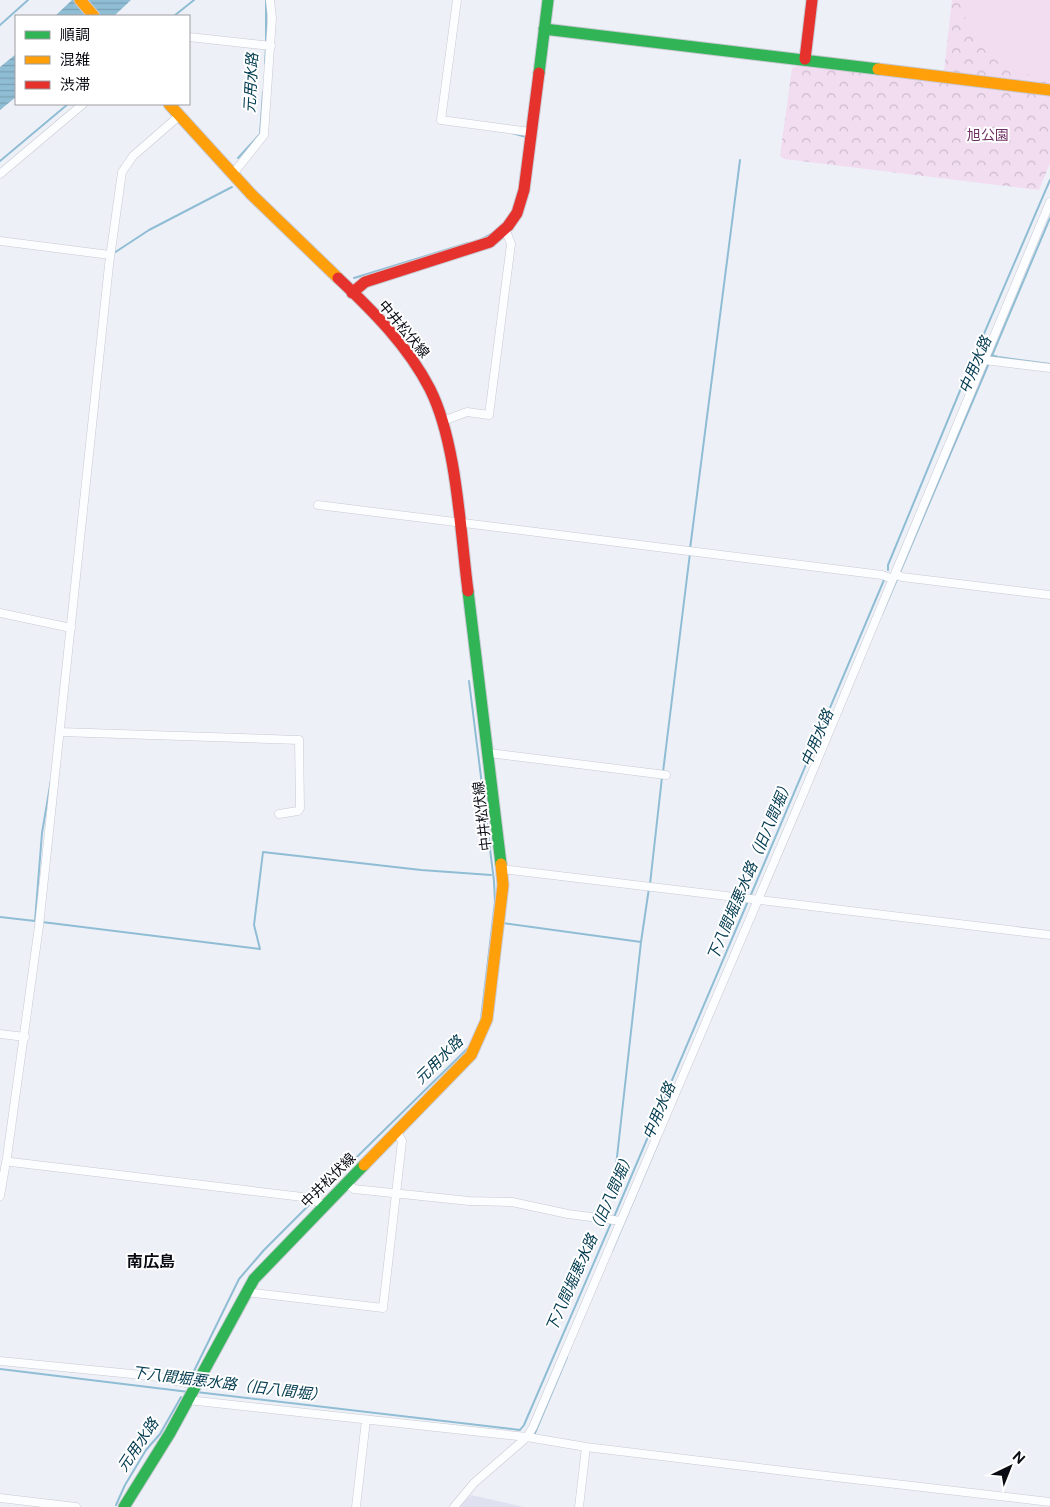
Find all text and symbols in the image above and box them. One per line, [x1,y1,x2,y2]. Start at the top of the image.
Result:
legend [15,15,190,105]
text: 順調 [60,26,90,43]
text: 混雑 [60,51,90,68]
water label: 元用水路 [240,51,261,113]
text: 渋滞 [60,76,90,93]
park label: 旭公園 [967,127,1009,143]
street label: 中井松伏線 [375,297,433,361]
water label: 中用水路 [955,332,995,396]
water label: 中用水路 [797,705,837,769]
water label: 下八間堀悪水路（旧八間堀） [704,777,795,963]
street label: 中井松伏線 [470,780,494,852]
water label: 元用水路 [411,1031,467,1087]
water label: 中用水路 [639,1078,679,1142]
water label: 下八間堀悪水路（旧八間堀） [542,1149,637,1334]
street label: 中井松伏線 [298,1150,358,1210]
district label: 南広島 [127,1252,175,1271]
water label: 下八間堀悪水路（旧八間堀） [131,1363,327,1404]
water label: 元用水路 [114,1413,163,1474]
north arrow [985,1442,1035,1492]
text: N [1009,1448,1028,1467]

